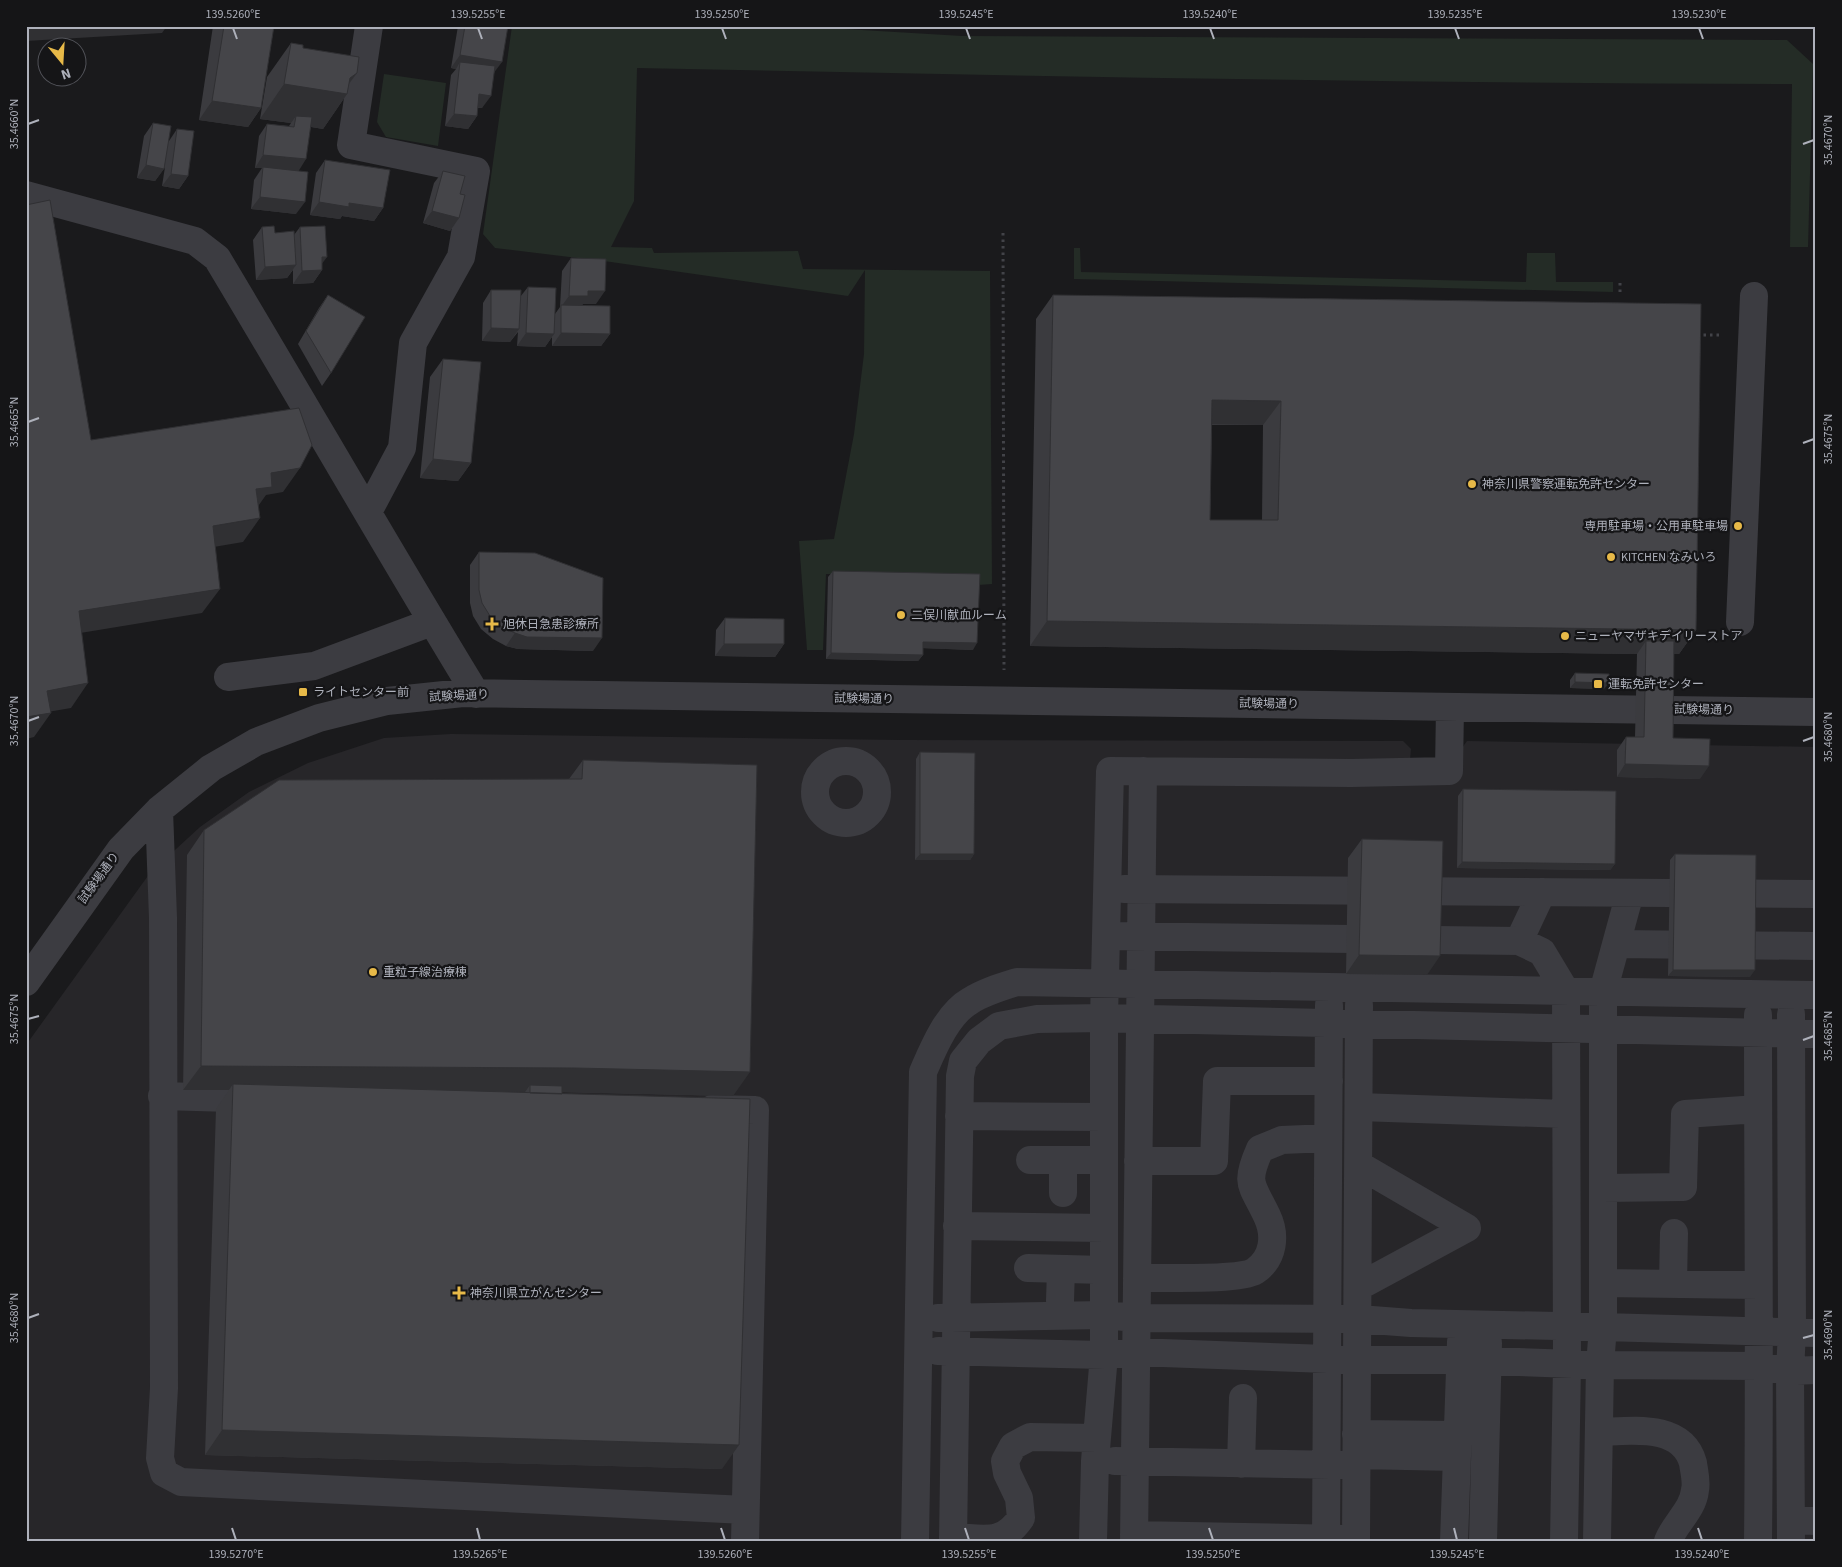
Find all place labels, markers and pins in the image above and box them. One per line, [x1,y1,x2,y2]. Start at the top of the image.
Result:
place label: 神奈川県警察運転免許センター [1482,476,1650,493]
marker: 神奈川県警察運転免許センター [1466,478,1478,490]
place label: 専用駐車場・公用車駐車場 [1584,518,1728,535]
marker: 専用駐車場・公用車駐車場 [1732,520,1744,532]
place label: KITCHEN なみいろ [1621,549,1716,566]
marker: KITCHEN なみいろ [1605,551,1617,563]
place label: 二俣川献血ルーム [911,607,1007,624]
marker: 二俣川献血ルーム [895,609,907,621]
place label: 旭休日急患診療所 [503,616,599,633]
marker: 旭休日急患診療所 [485,617,499,631]
place label: ニューヤマザキデイリーストア [1575,628,1742,645]
marker: ニューヤマザキデイリーストア [1559,630,1571,642]
place label: 運転免許センター [1608,676,1704,693]
marker: 運転免許センター [1592,678,1604,690]
place label: ライトセンター前 [313,684,409,701]
marker: ライトセンター前 [297,686,309,698]
place label: 重粒子線治療棟 [383,964,467,981]
marker: 重粒子線治療棟 [367,966,379,978]
place label: 神奈川県立がんセンター [470,1285,602,1302]
marker: 神奈川県立がんセンター [452,1286,466,1300]

